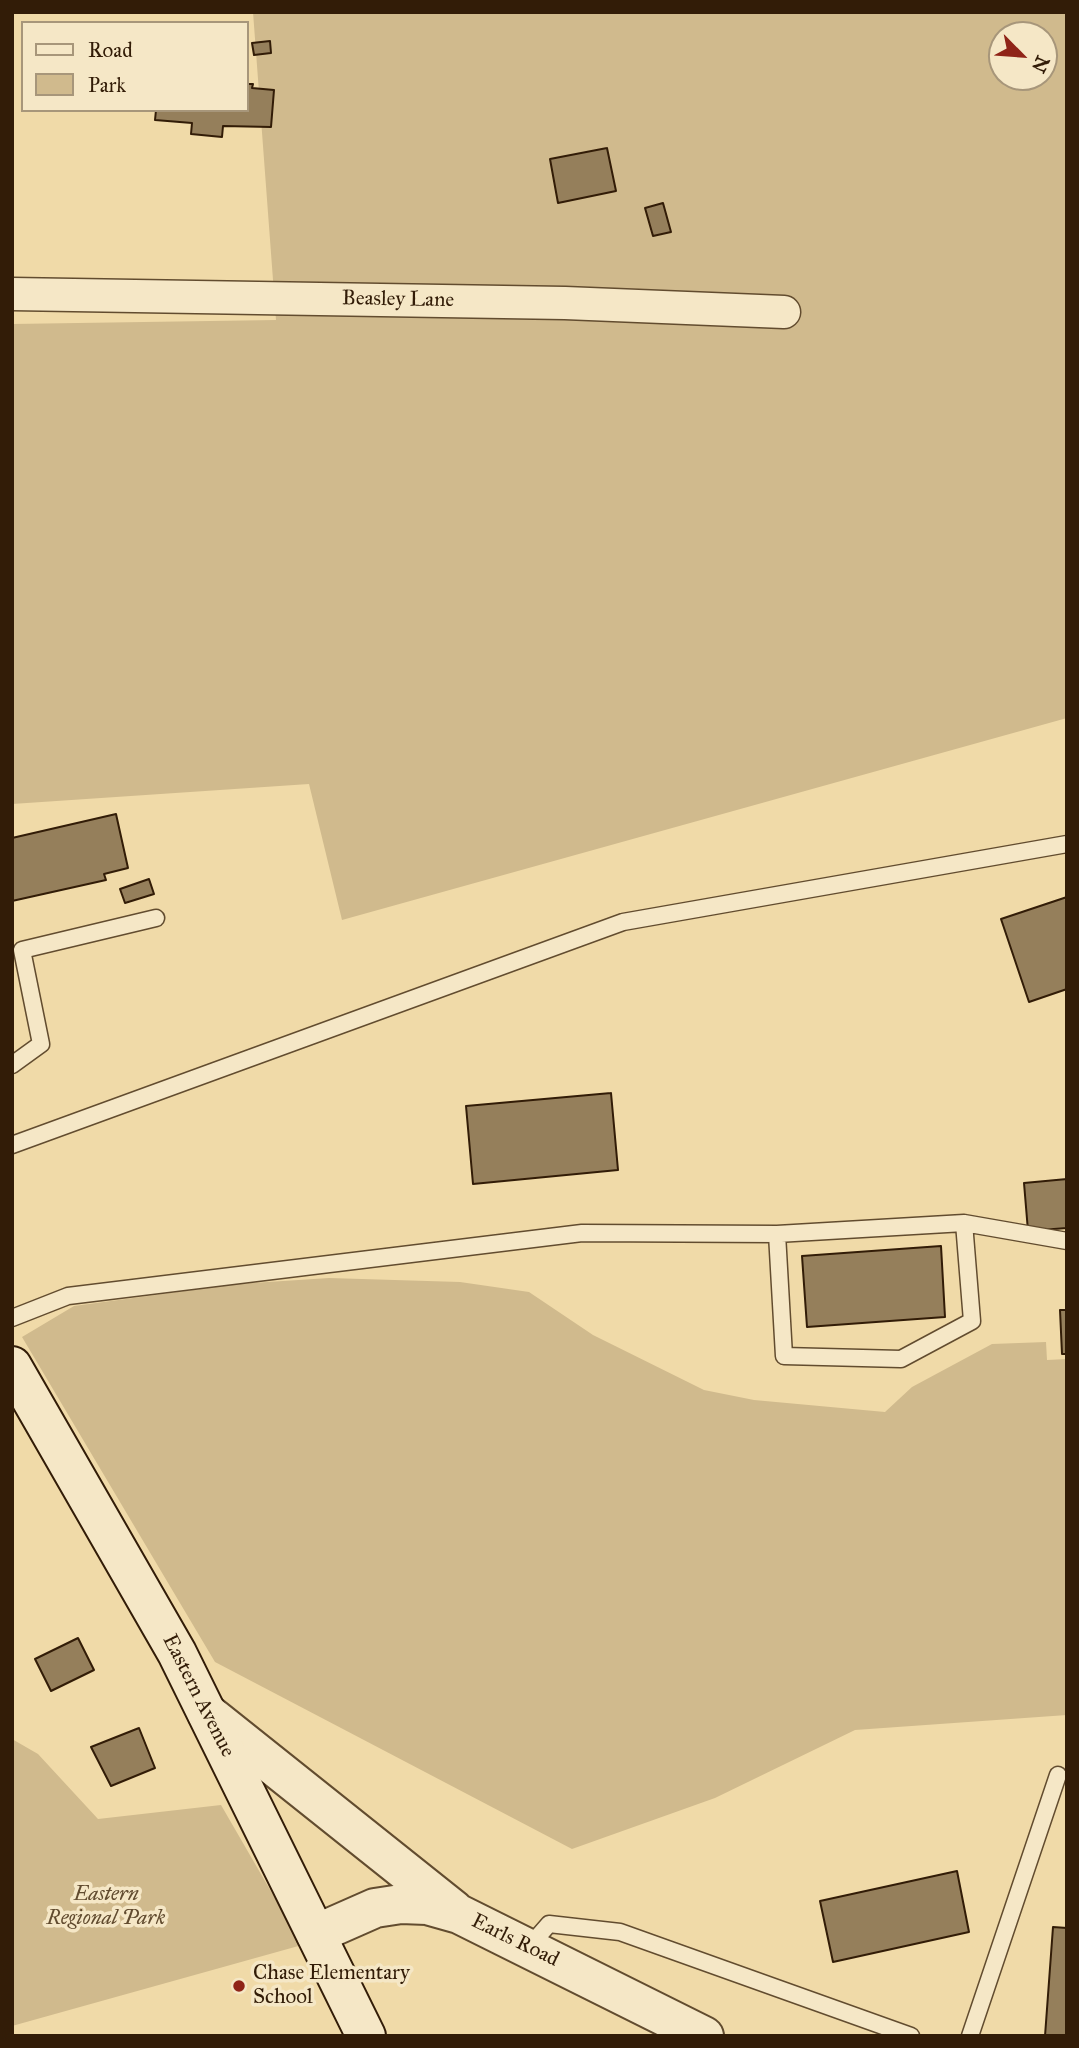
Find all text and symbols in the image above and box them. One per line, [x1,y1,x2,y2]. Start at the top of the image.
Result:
legend [21,21,248,112]
north arrow [988,21,1058,91]
text: Road [88,37,133,63]
text: N [1027,52,1055,76]
text: Park [88,72,126,98]
street label: Beasley Lane [342,286,454,314]
street label: Eastern Avenue [156,1630,240,1762]
park label: Eastern Regional Park [47,1882,165,1932]
street label: Earls Road [467,1909,563,1973]
place label: Chase Elementary School [253,1961,410,2011]
marker: Chase Elementary School [231,1978,247,1994]

